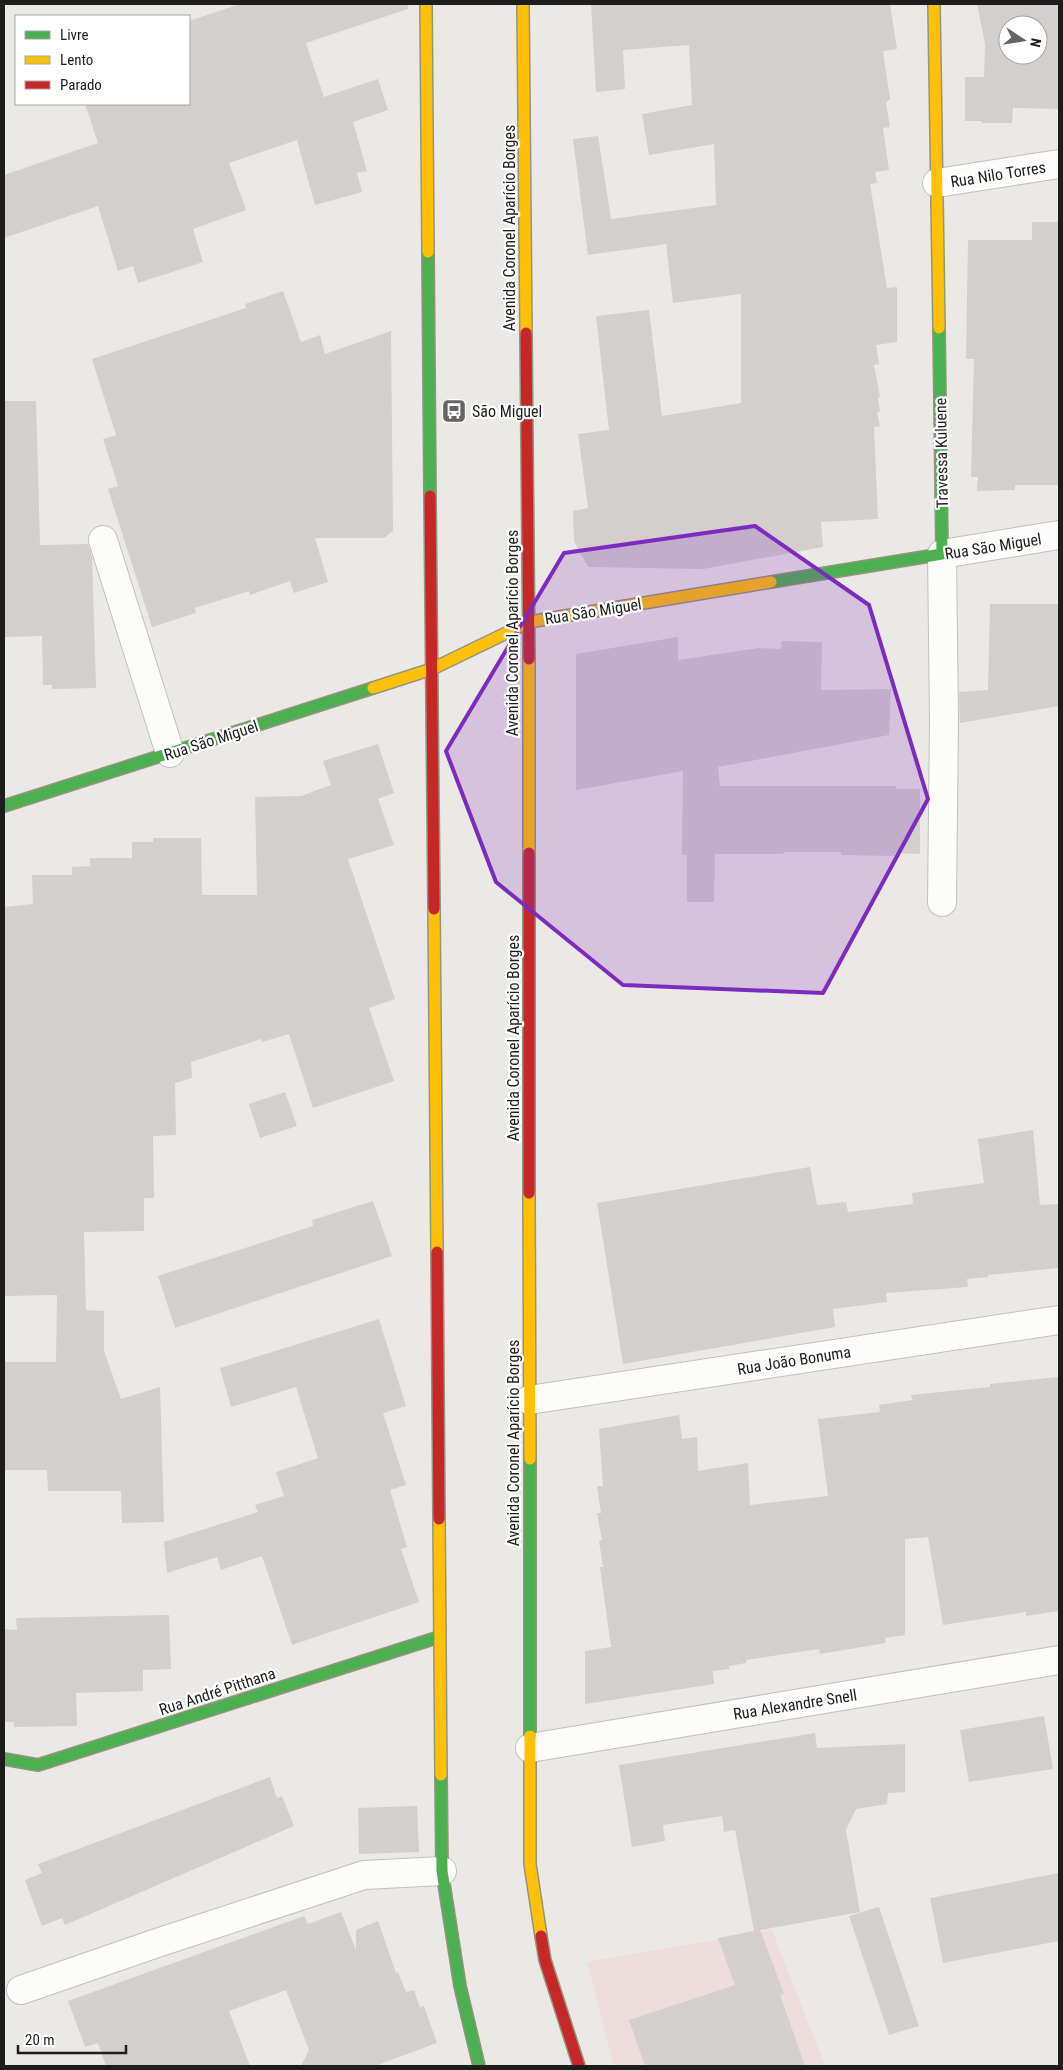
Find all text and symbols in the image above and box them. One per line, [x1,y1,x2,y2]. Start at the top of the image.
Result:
legend [15,15,190,105]
north arrow [998,15,1048,65]
text: Livre [60,26,88,44]
text: N [1027,37,1044,49]
text: Lento [60,51,93,69]
text: Parado [60,76,102,94]
street label: Avenida Coronel Aparício Borges [500,125,519,331]
street label: Rua Nilo Torres [949,158,1047,191]
bus stop icon: São Miguel [441,398,467,424]
street label: Travessa Kuluene [931,398,952,508]
place label: São Miguel [472,402,542,421]
street label: Rua São Miguel [943,529,1043,564]
street label: Avenida Coronel Aparício Borges [503,530,522,736]
street label: Rua São Miguel [543,594,643,629]
street label: Rua São Miguel [162,716,261,765]
street label: Avenida Coronel Aparício Borges [504,935,523,1141]
street label: Avenida Coronel Aparício Borges [504,1340,523,1546]
street label: Rua João Bonuma [736,1342,852,1379]
street label: Rua André Pitthana [157,1664,278,1719]
street label: Rua Alexandre Snell [732,1685,858,1724]
scale bar [18,2022,125,2054]
text: 20 m [25,2031,55,2049]

